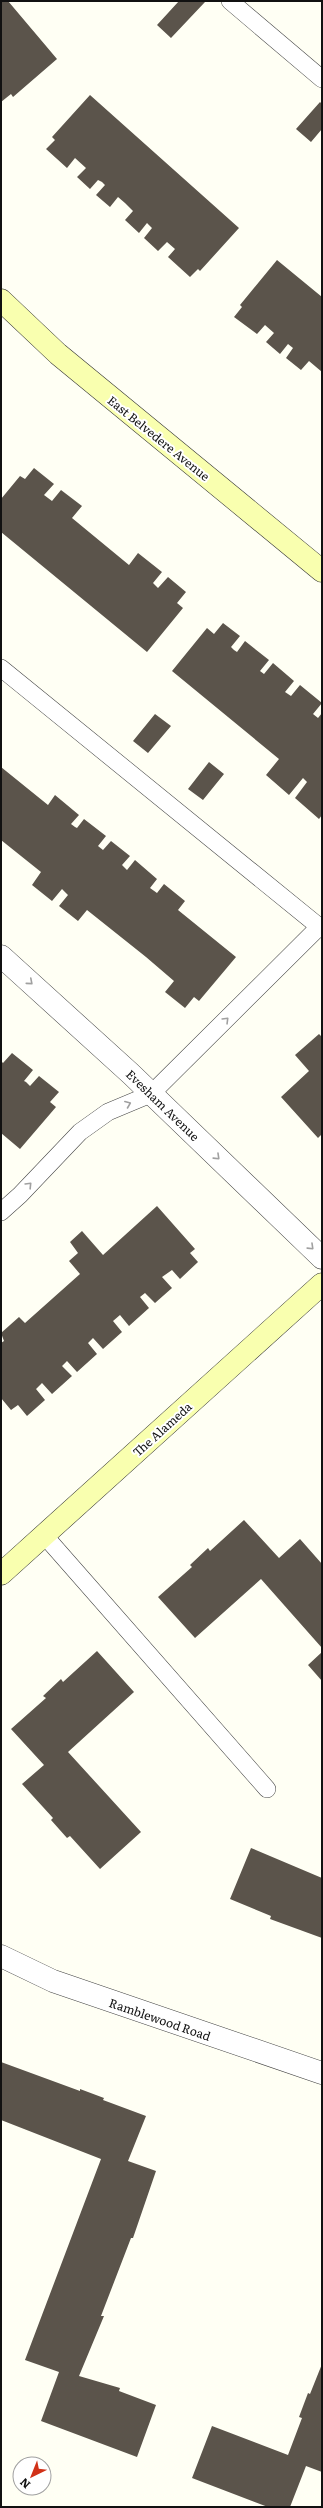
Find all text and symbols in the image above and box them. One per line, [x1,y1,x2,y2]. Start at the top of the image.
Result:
street label: East Belvedere Avenue [104,391,214,485]
one-way arrow [26,977,33,984]
one-way arrow [221,1017,229,1025]
street label: Evesham Avenue [122,1065,204,1145]
one-way arrow [125,1100,132,1108]
one-way arrow [212,1152,220,1160]
one-way arrow [25,1182,32,1190]
one-way arrow [306,1242,314,1250]
street label: The Alameda [128,1397,196,1461]
street label: Ramblewood Road [107,1993,214,2045]
north arrow [12,2456,52,2496]
text: N [16,2475,33,2493]

